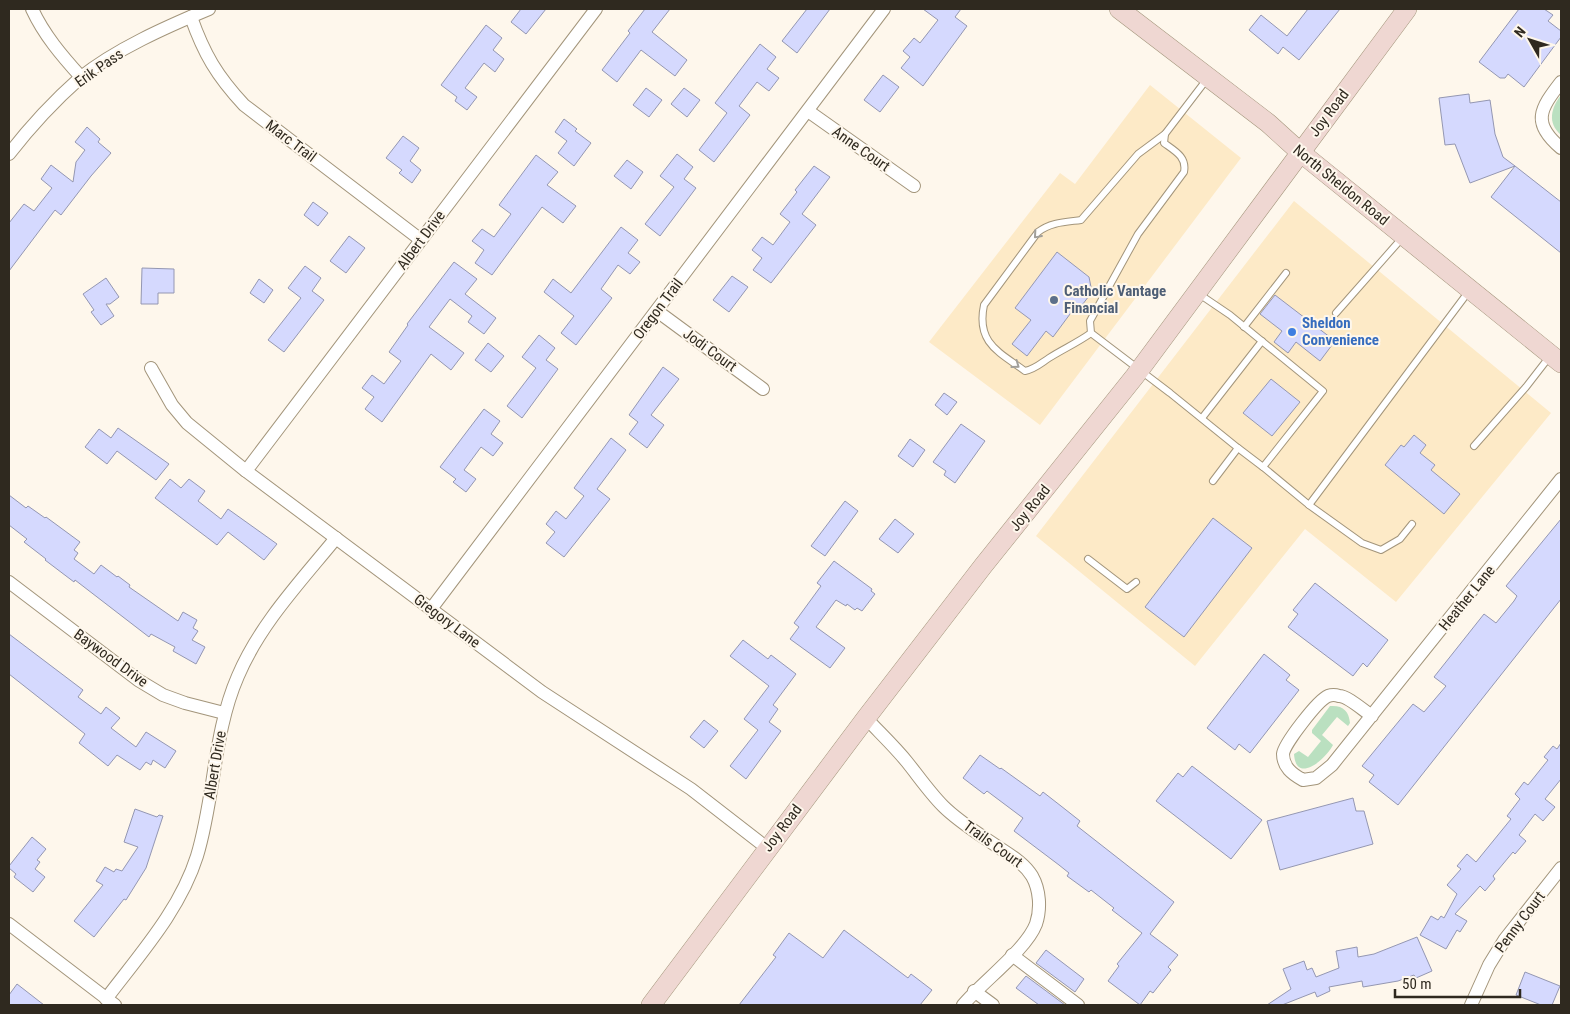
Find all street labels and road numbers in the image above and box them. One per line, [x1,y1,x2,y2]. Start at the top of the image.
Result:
street label: Erik Pass [71,45,127,91]
street label: Joy Road [1305,86,1353,140]
street label: Marc Trail [262,116,320,166]
street label: Anne Court [829,123,893,175]
street label: North Sheldon Road [1289,141,1393,229]
street label: Albert Drive [393,207,449,273]
street label: Oregon Trail [629,275,687,343]
street label: Jodi Court [680,325,740,375]
street label: Joy Road [1006,481,1054,535]
street label: Heather Lane [1435,562,1499,634]
street label: Gregory Lane [410,590,484,652]
street label: Baywood Drive [70,625,152,691]
street label: Albert Drive [200,729,230,801]
street label: Joy Road [758,801,806,855]
street label: Trails Court [960,817,1026,871]
street label: Penny Court [1491,888,1549,956]

